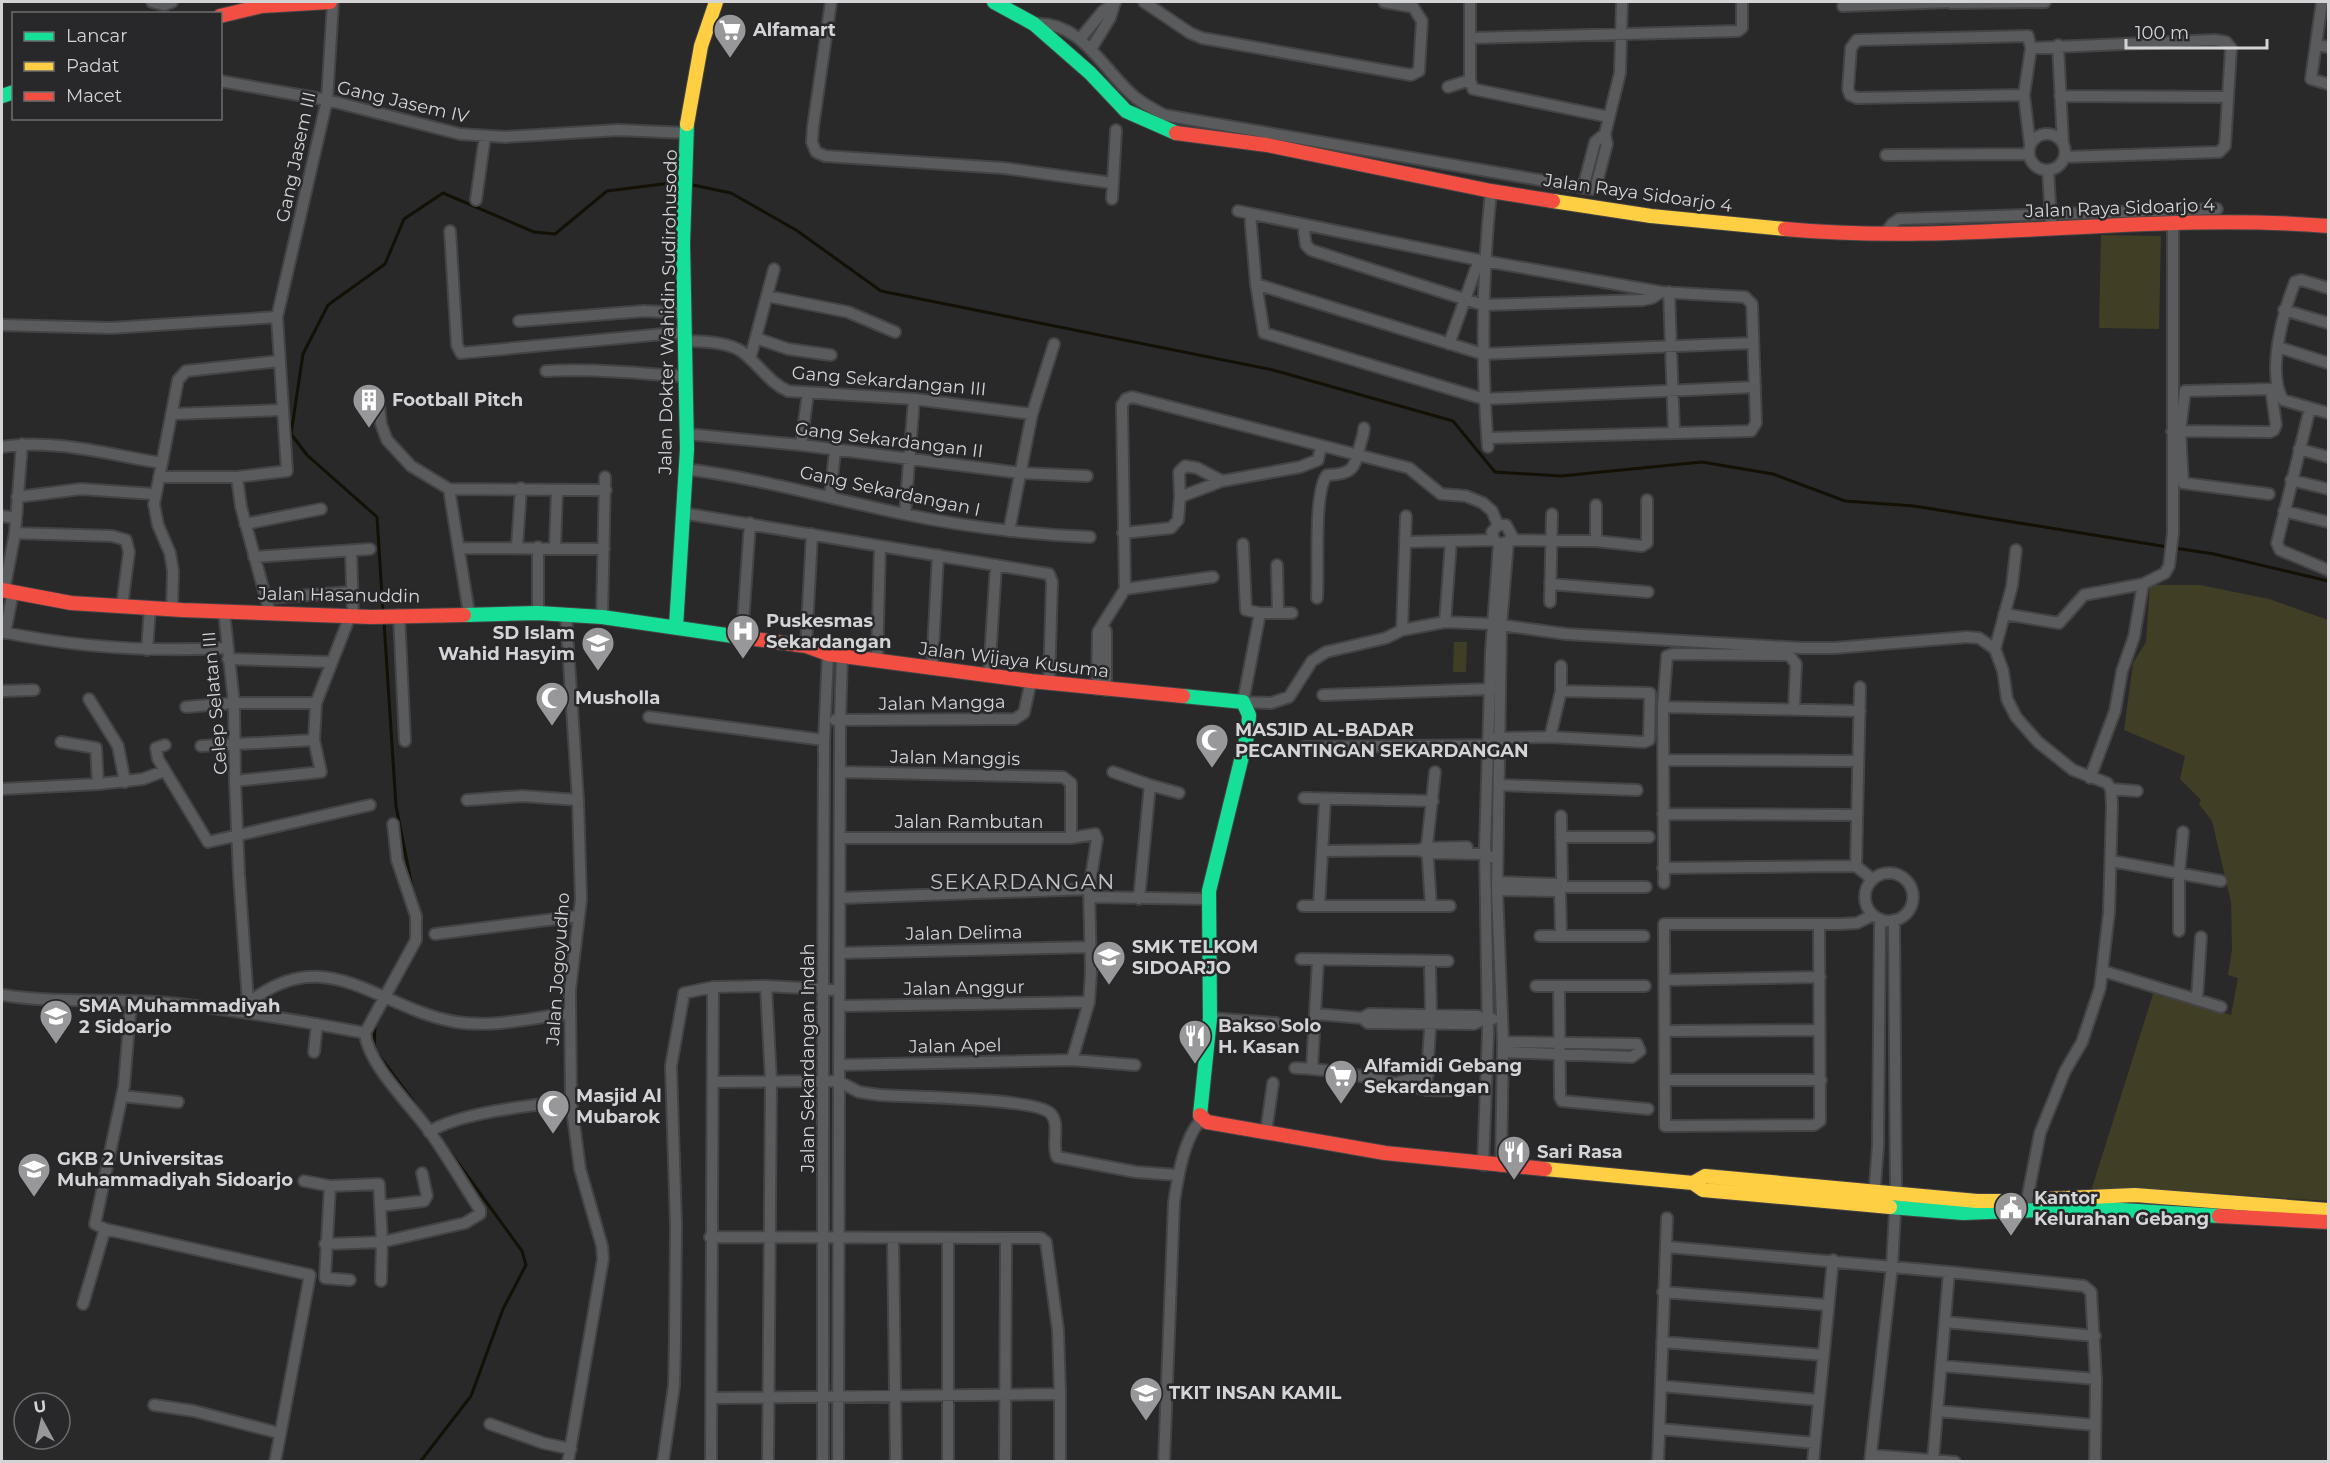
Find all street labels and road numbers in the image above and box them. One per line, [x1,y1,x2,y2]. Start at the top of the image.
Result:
street label: Gang Jasem IV [335,76,471,128]
street label: Gang Jasem III [271,90,321,224]
street label: Jalan Dokter Wahidin Sudirohusodo [654,149,682,476]
street label: Jalan Raya Sidoarjo 4 [1541,169,1734,217]
street label: Jalan Raya Sidoarjo 4 [2024,194,2215,222]
street label: Gang Sekardangan III [791,362,987,400]
street label: Gang Sekardangan II [794,418,984,462]
street label: Gang Sekardangan I [798,461,982,521]
street label: Jalan Hasanuddin [257,583,420,607]
street label: Celep Selatan III [198,630,232,776]
street label: Jalan Wijaya Kusuma [917,637,1110,683]
street label: Jalan Mangga [877,691,1006,715]
street label: Jalan Manggis [889,746,1021,770]
street label: Jalan Rambutan [894,811,1043,833]
street label: Jalan Jogoyudho [542,892,574,1047]
street label: Jalan Delima [904,921,1023,945]
street label: Jalan Sekardangan Indah [797,943,819,1174]
street label: Jalan Anggur [902,976,1025,1000]
street label: Jalan Apel [907,1034,1002,1058]

